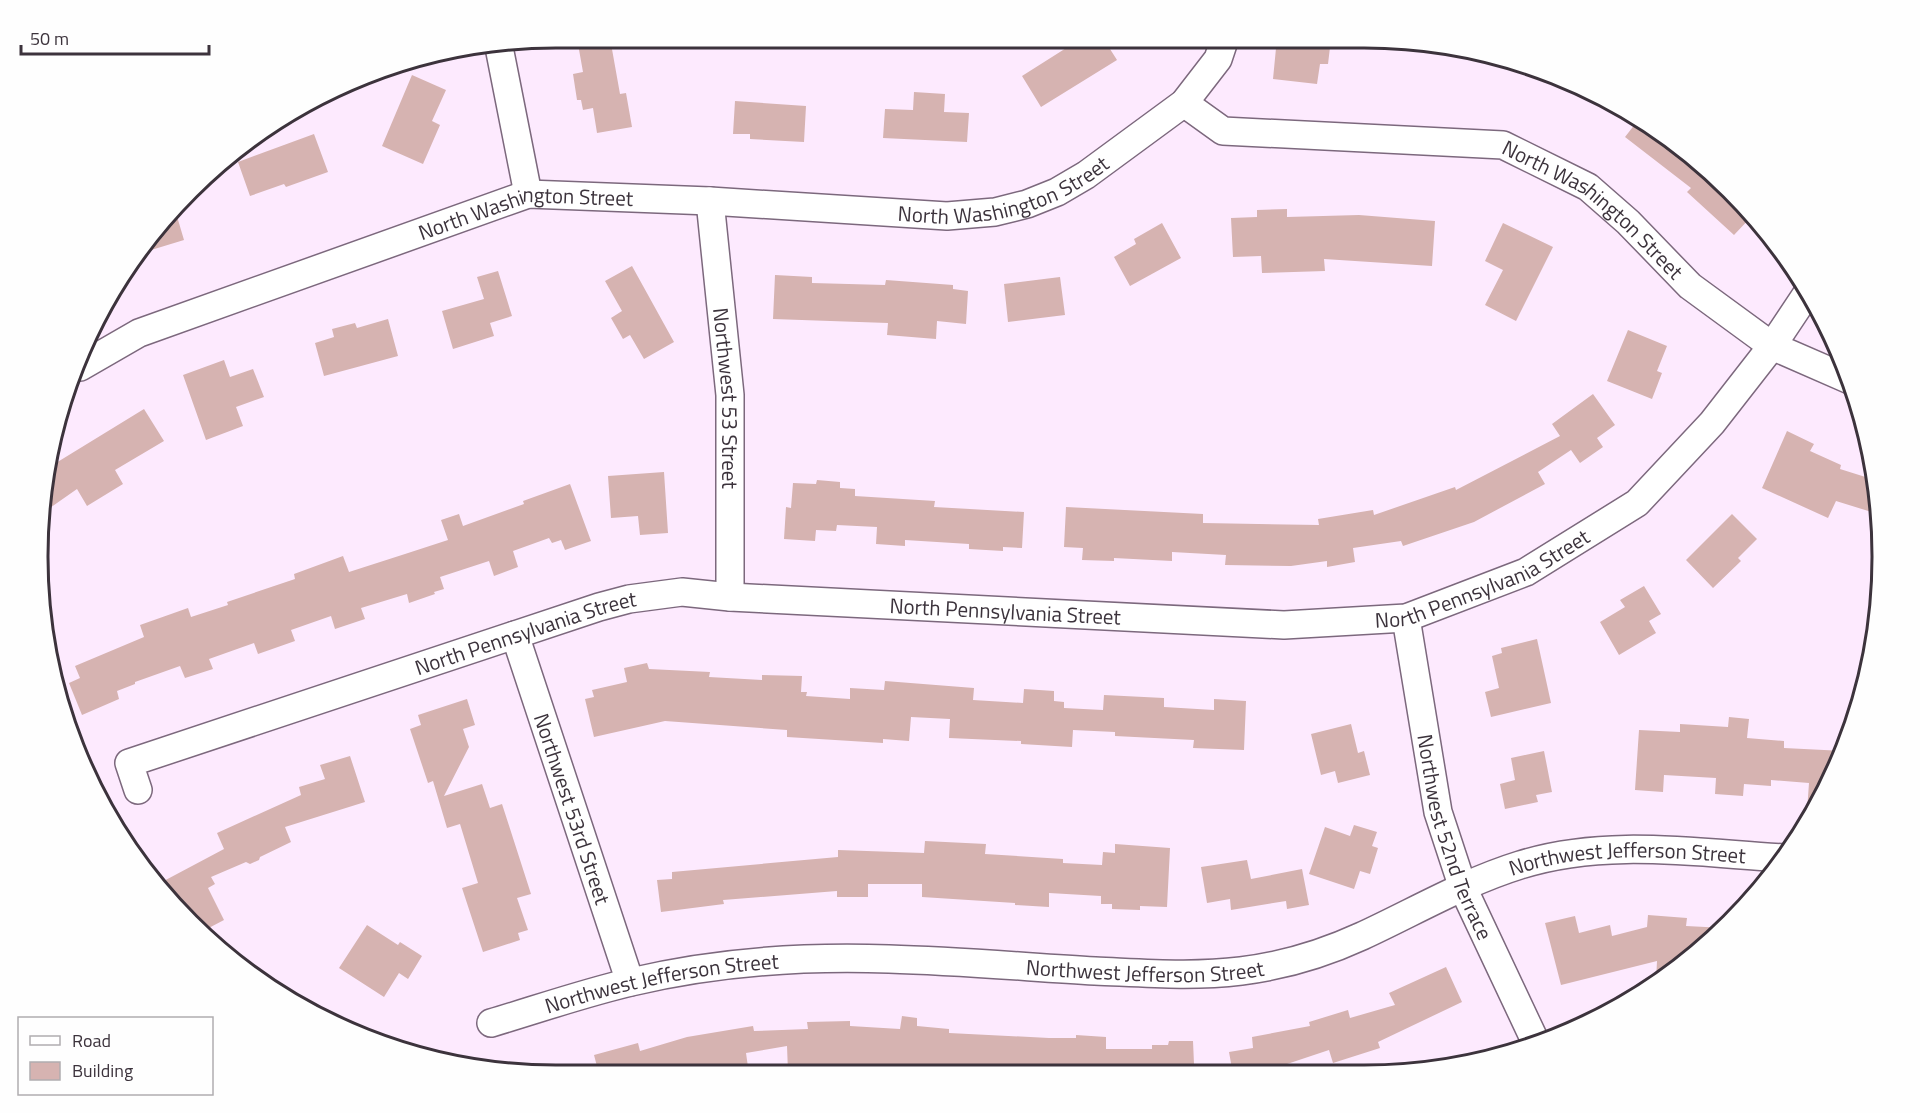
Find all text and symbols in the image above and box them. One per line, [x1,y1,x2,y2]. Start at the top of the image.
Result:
scale bar [21,18,208,56]
text: 50 m [30,25,69,52]
street label: North Washington Street [1497,131,1691,287]
street label: North Washington Street [897,147,1116,232]
street label: North Washington Street [414,178,634,248]
street label: Northwest 53 Street [705,306,746,489]
street label: North Pennsylvania Street [1374,520,1596,636]
street label: North Pennsylvania Street [410,582,639,683]
street label: North Pennsylvania Street [889,589,1122,633]
street label: Northwest 53rd Street [526,709,619,909]
street label: Northwest 52nd Terrace [1409,732,1501,945]
street label: Northwest Jefferson Street [1504,833,1748,884]
street label: Northwest Jefferson Street [541,944,780,1022]
street label: Northwest Jefferson Street [1025,951,1267,990]
legend [18,1017,213,1095]
text: Road [72,1027,111,1054]
text: Building [72,1057,133,1084]

